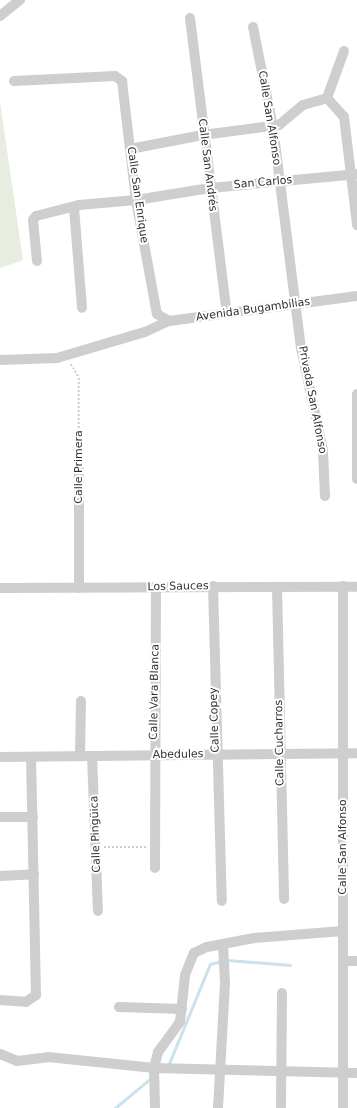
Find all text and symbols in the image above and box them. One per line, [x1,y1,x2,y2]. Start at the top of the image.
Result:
street label: Calle San Alfonso [255,70,283,166]
street label: Calle San Andrés [195,118,219,212]
street label: Calle San Enrique [124,146,150,244]
street label: San Carlos [233,174,293,192]
street label: Avenida Bugambilias [195,295,311,325]
street label: Privada San Alfonso [295,345,329,455]
street label: Calle Primera [72,430,86,504]
street label: Los Sauces [147,580,209,594]
street label: Calle Vara Blanca [148,644,162,740]
street label: Calle Copey [207,687,223,753]
street label: Calle Cucharros [273,700,287,786]
street label: Abedules [152,748,204,762]
street label: Calle Pingüica [88,795,104,873]
street label: Calle San Alfonso [336,799,350,895]

